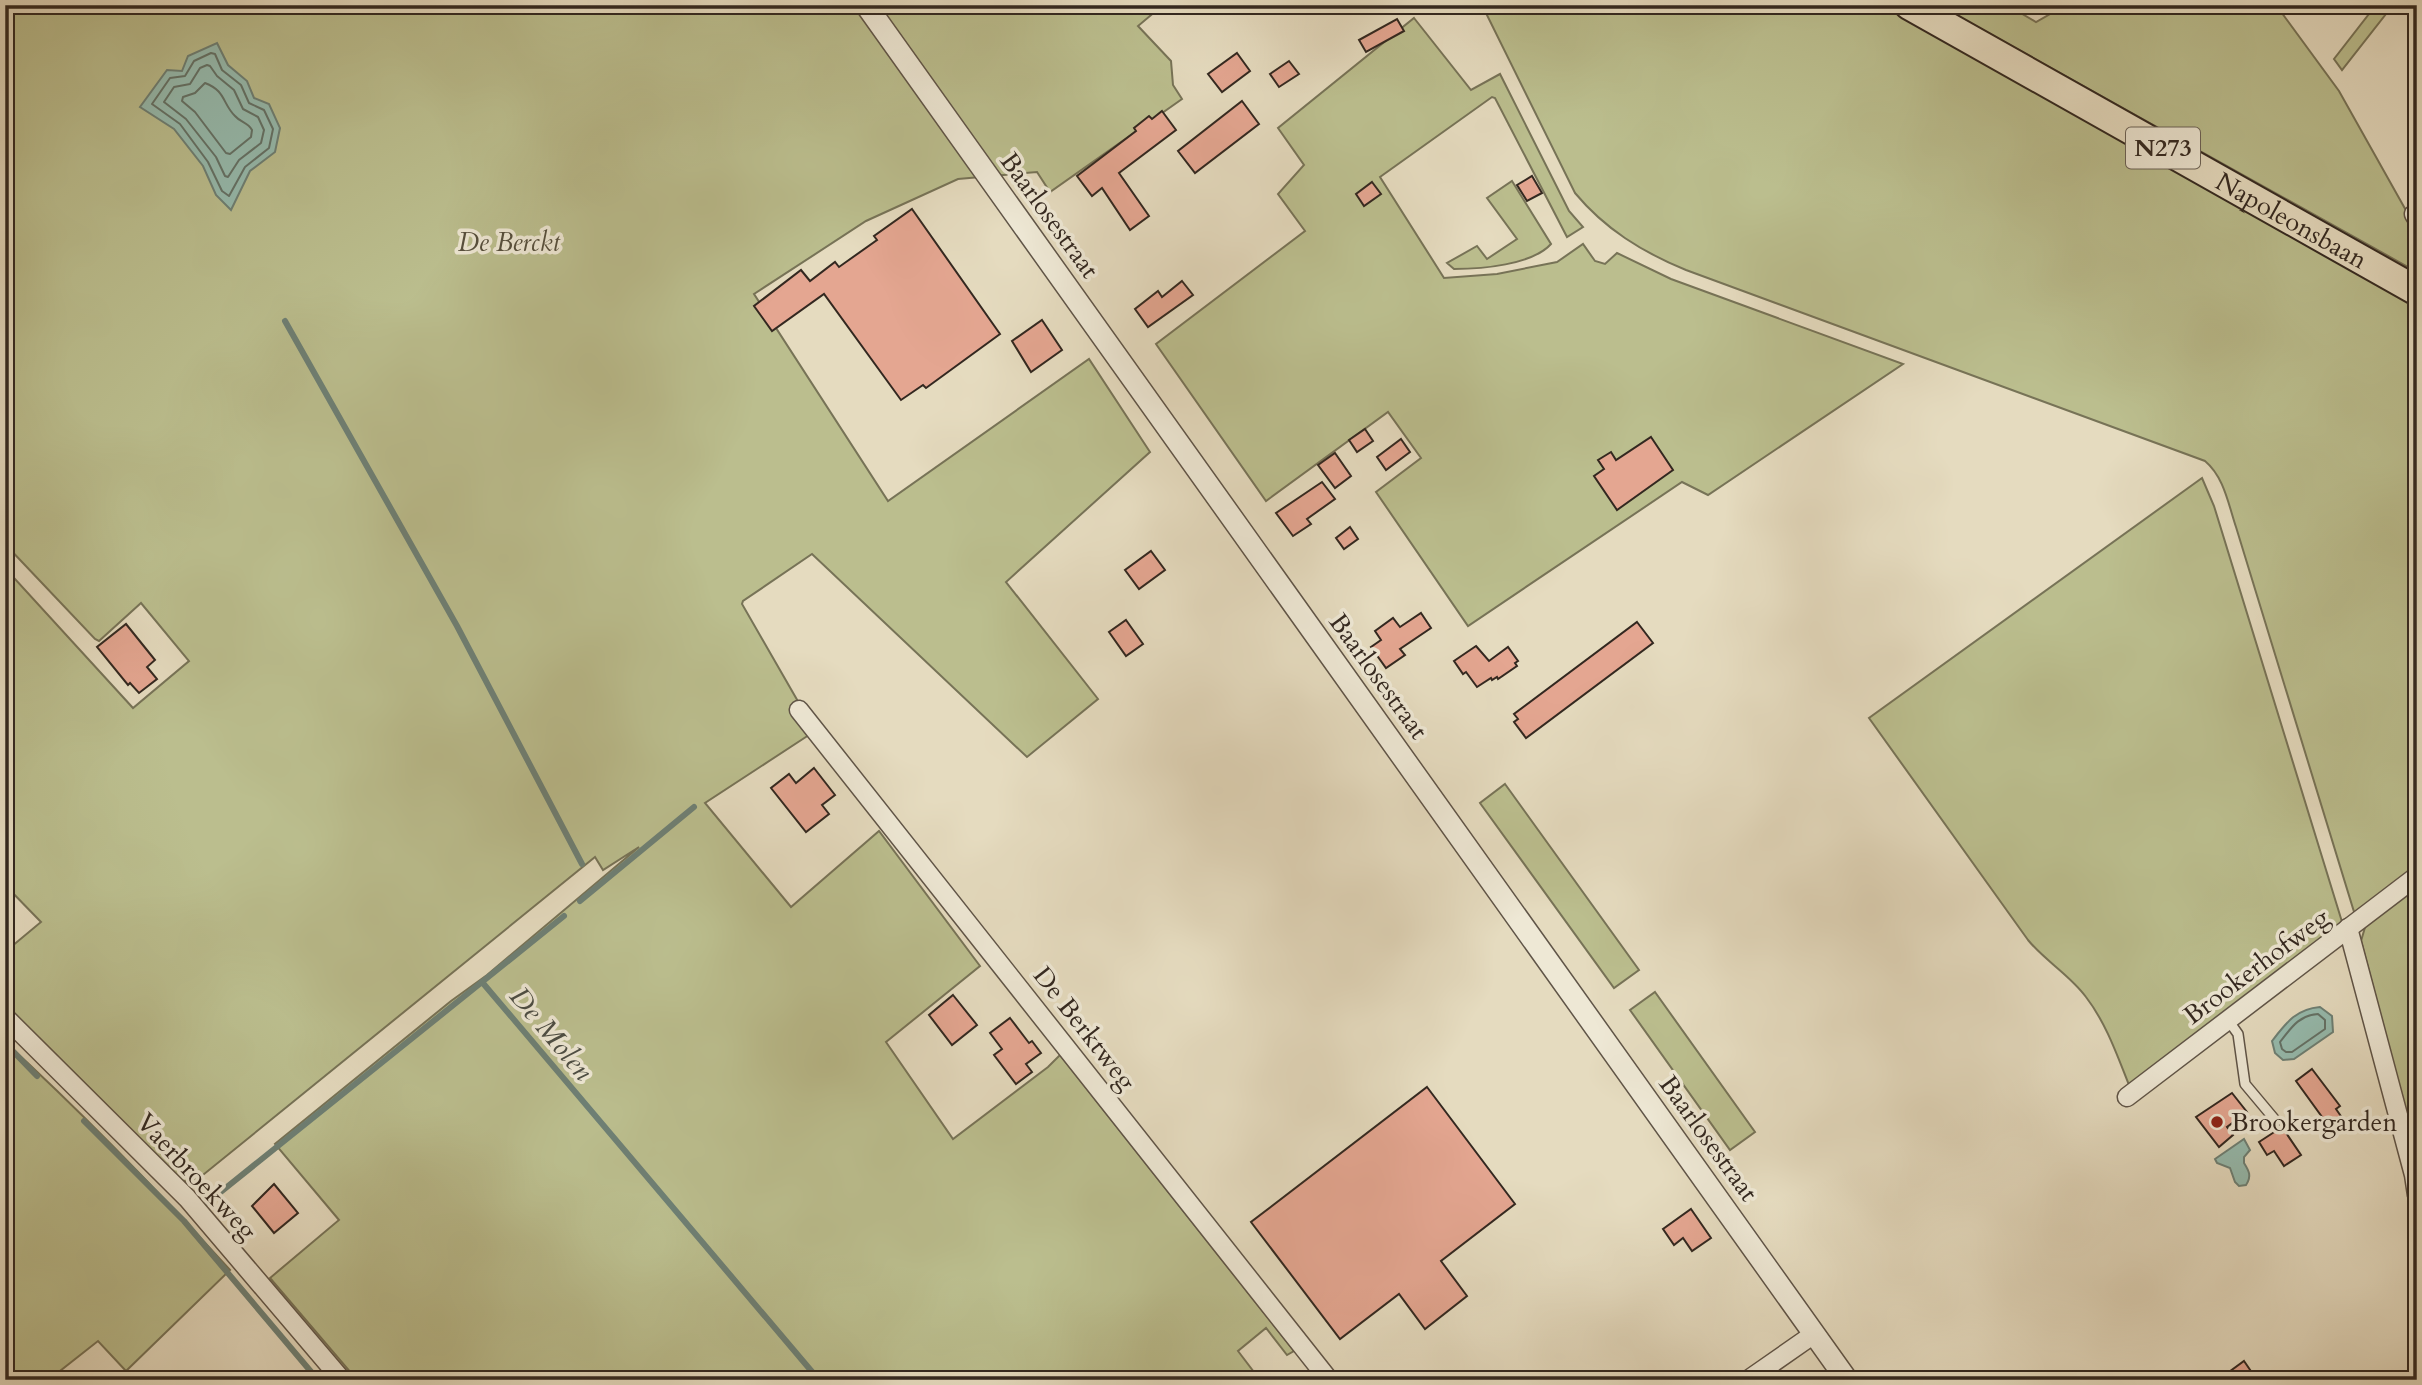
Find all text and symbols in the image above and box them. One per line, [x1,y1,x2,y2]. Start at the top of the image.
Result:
road number: N273 [2126,128,2200,168]
street label: Baarlosestraat [992,145,1107,285]
street label: Napoleonsbaan [2209,164,2374,278]
park label: De Berckt [458,225,561,260]
street label: Baarlosestraat [1321,606,1436,746]
street label: Brookerhofweg [2176,900,2337,1033]
street label: De Berktweg [1025,959,1144,1098]
water label: De Molen [501,979,602,1089]
street label: Baarlosestraat [1651,1068,1766,1208]
street label: Vaerbroekweg [129,1105,265,1248]
place label: Brookergarden [2231,1105,2397,1140]
marker: Brookergarden [2209,1114,2225,1130]

